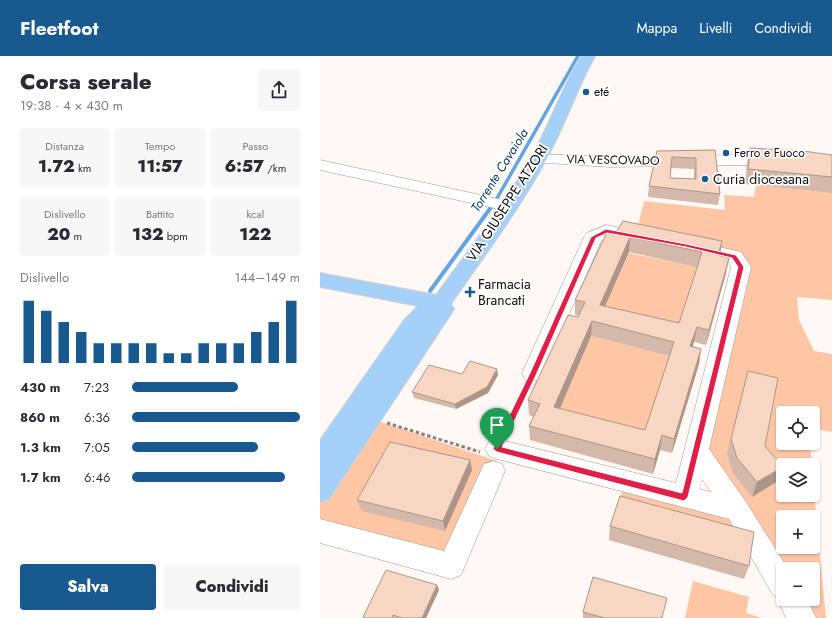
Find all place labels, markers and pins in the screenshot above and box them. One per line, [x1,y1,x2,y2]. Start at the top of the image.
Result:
place label: eté [594,83,609,101]
marker: eté [581,87,591,97]
place label: Ferro e Fuoco [734,144,805,162]
marker: Ferro e Fuoco [721,148,731,158]
place label: Curia diocesana [713,169,809,189]
marker: Curia diocesana [700,174,710,184]
place label: Farmacia Brancati [478,274,531,310]
marker: Farmacia Brancati [465,287,475,297]
pin [480,408,514,449]

